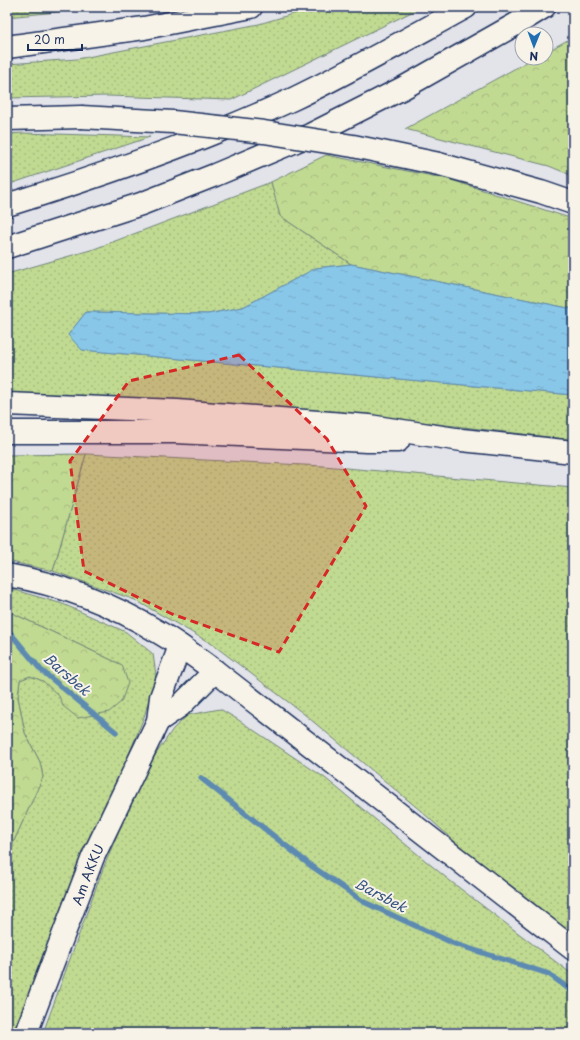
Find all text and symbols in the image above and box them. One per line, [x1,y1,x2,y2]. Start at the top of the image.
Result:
scale bar [28,26,82,52]
north arrow [514,26,554,66]
text: 20 m [34,30,65,48]
text: N [529,48,538,65]
water label: Barsbek [39,648,96,701]
street label: Am AKKU [66,841,107,907]
water label: Barsbek [351,873,412,918]

